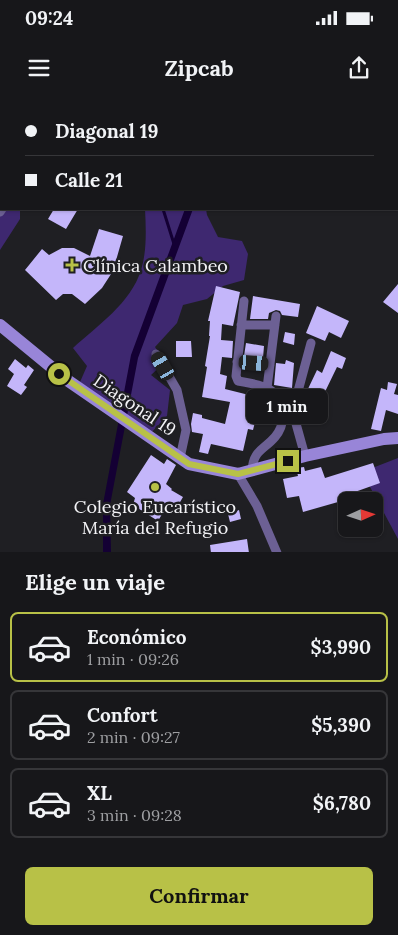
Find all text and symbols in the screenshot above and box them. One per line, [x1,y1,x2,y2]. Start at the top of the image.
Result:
text: 09:24 [25,6,73,30]
icon: menu [25,54,53,82]
text: Zipcab [164,54,234,82]
icon: share [345,54,373,82]
text: Diagonal 19 [55,119,158,143]
text: Calle 21 [55,168,123,192]
place label: Clínica Calambeo [83,254,228,277]
marker: Clínica Calambeo [65,258,79,272]
car [149,349,176,383]
car [238,354,269,372]
route start [48,363,70,385]
street label: Diagonal 19 [89,369,181,441]
callout: 1 min [247,388,329,424]
text: 1 min [267,396,307,416]
route end [277,450,299,472]
marker: Colegio Eucarístico María del Refugio [149,481,161,493]
north arrow [338,492,382,538]
map controls [338,492,383,537]
place label: Colegio Eucarístico María del Refugio [74,495,236,539]
text: Elige un viaje [25,568,165,596]
icon: car [27,625,72,670]
text: Económico [87,625,187,649]
text: $3,990 [310,635,371,659]
text: 1 min · 09:26 [87,649,179,669]
icon: car [27,703,72,748]
text: Confort [87,703,158,727]
text: $5,390 [311,713,371,737]
text: 2 min · 09:27 [87,727,180,747]
icon: car [27,781,72,826]
text: XL [87,781,112,805]
text: $6,780 [313,791,371,815]
text: 3 min · 09:28 [87,805,182,825]
button: Confirmar [25,867,373,925]

